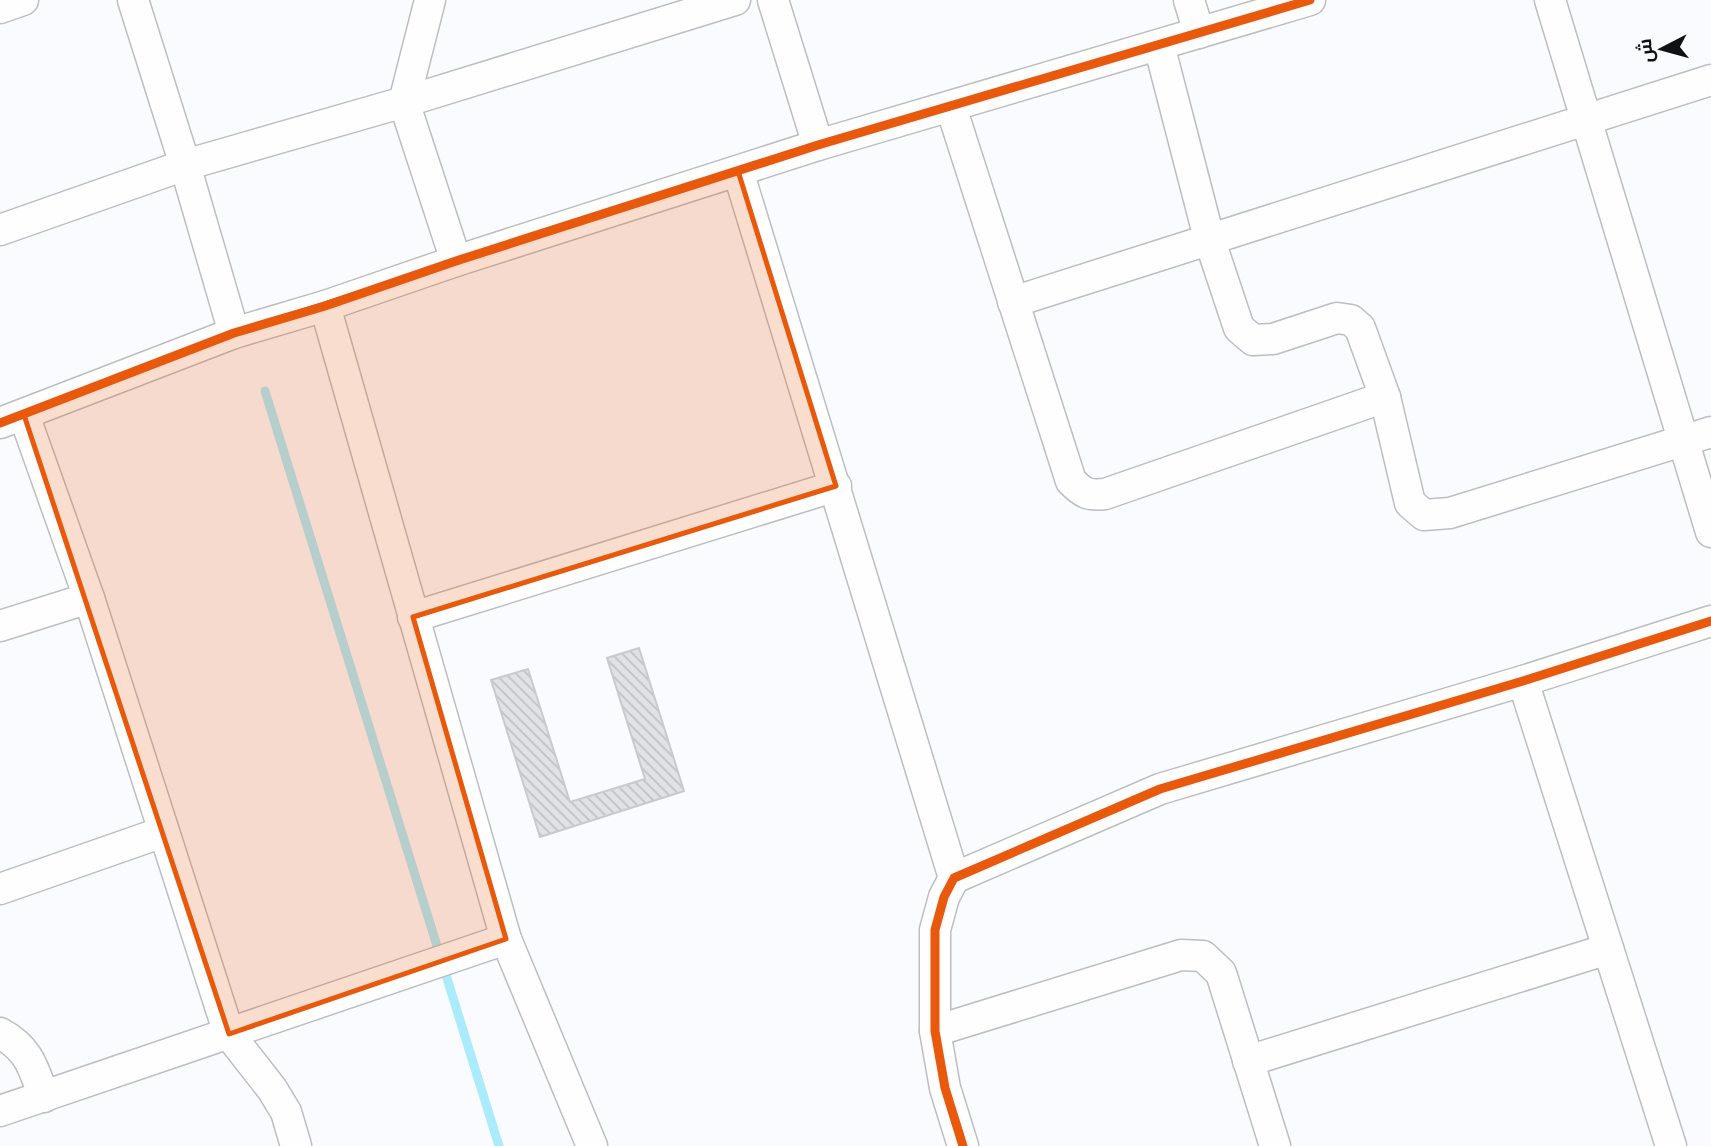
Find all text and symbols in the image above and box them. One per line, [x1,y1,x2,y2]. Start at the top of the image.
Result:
north arrow [1627,14,1697,84]
text: ش [1629,37,1659,64]

